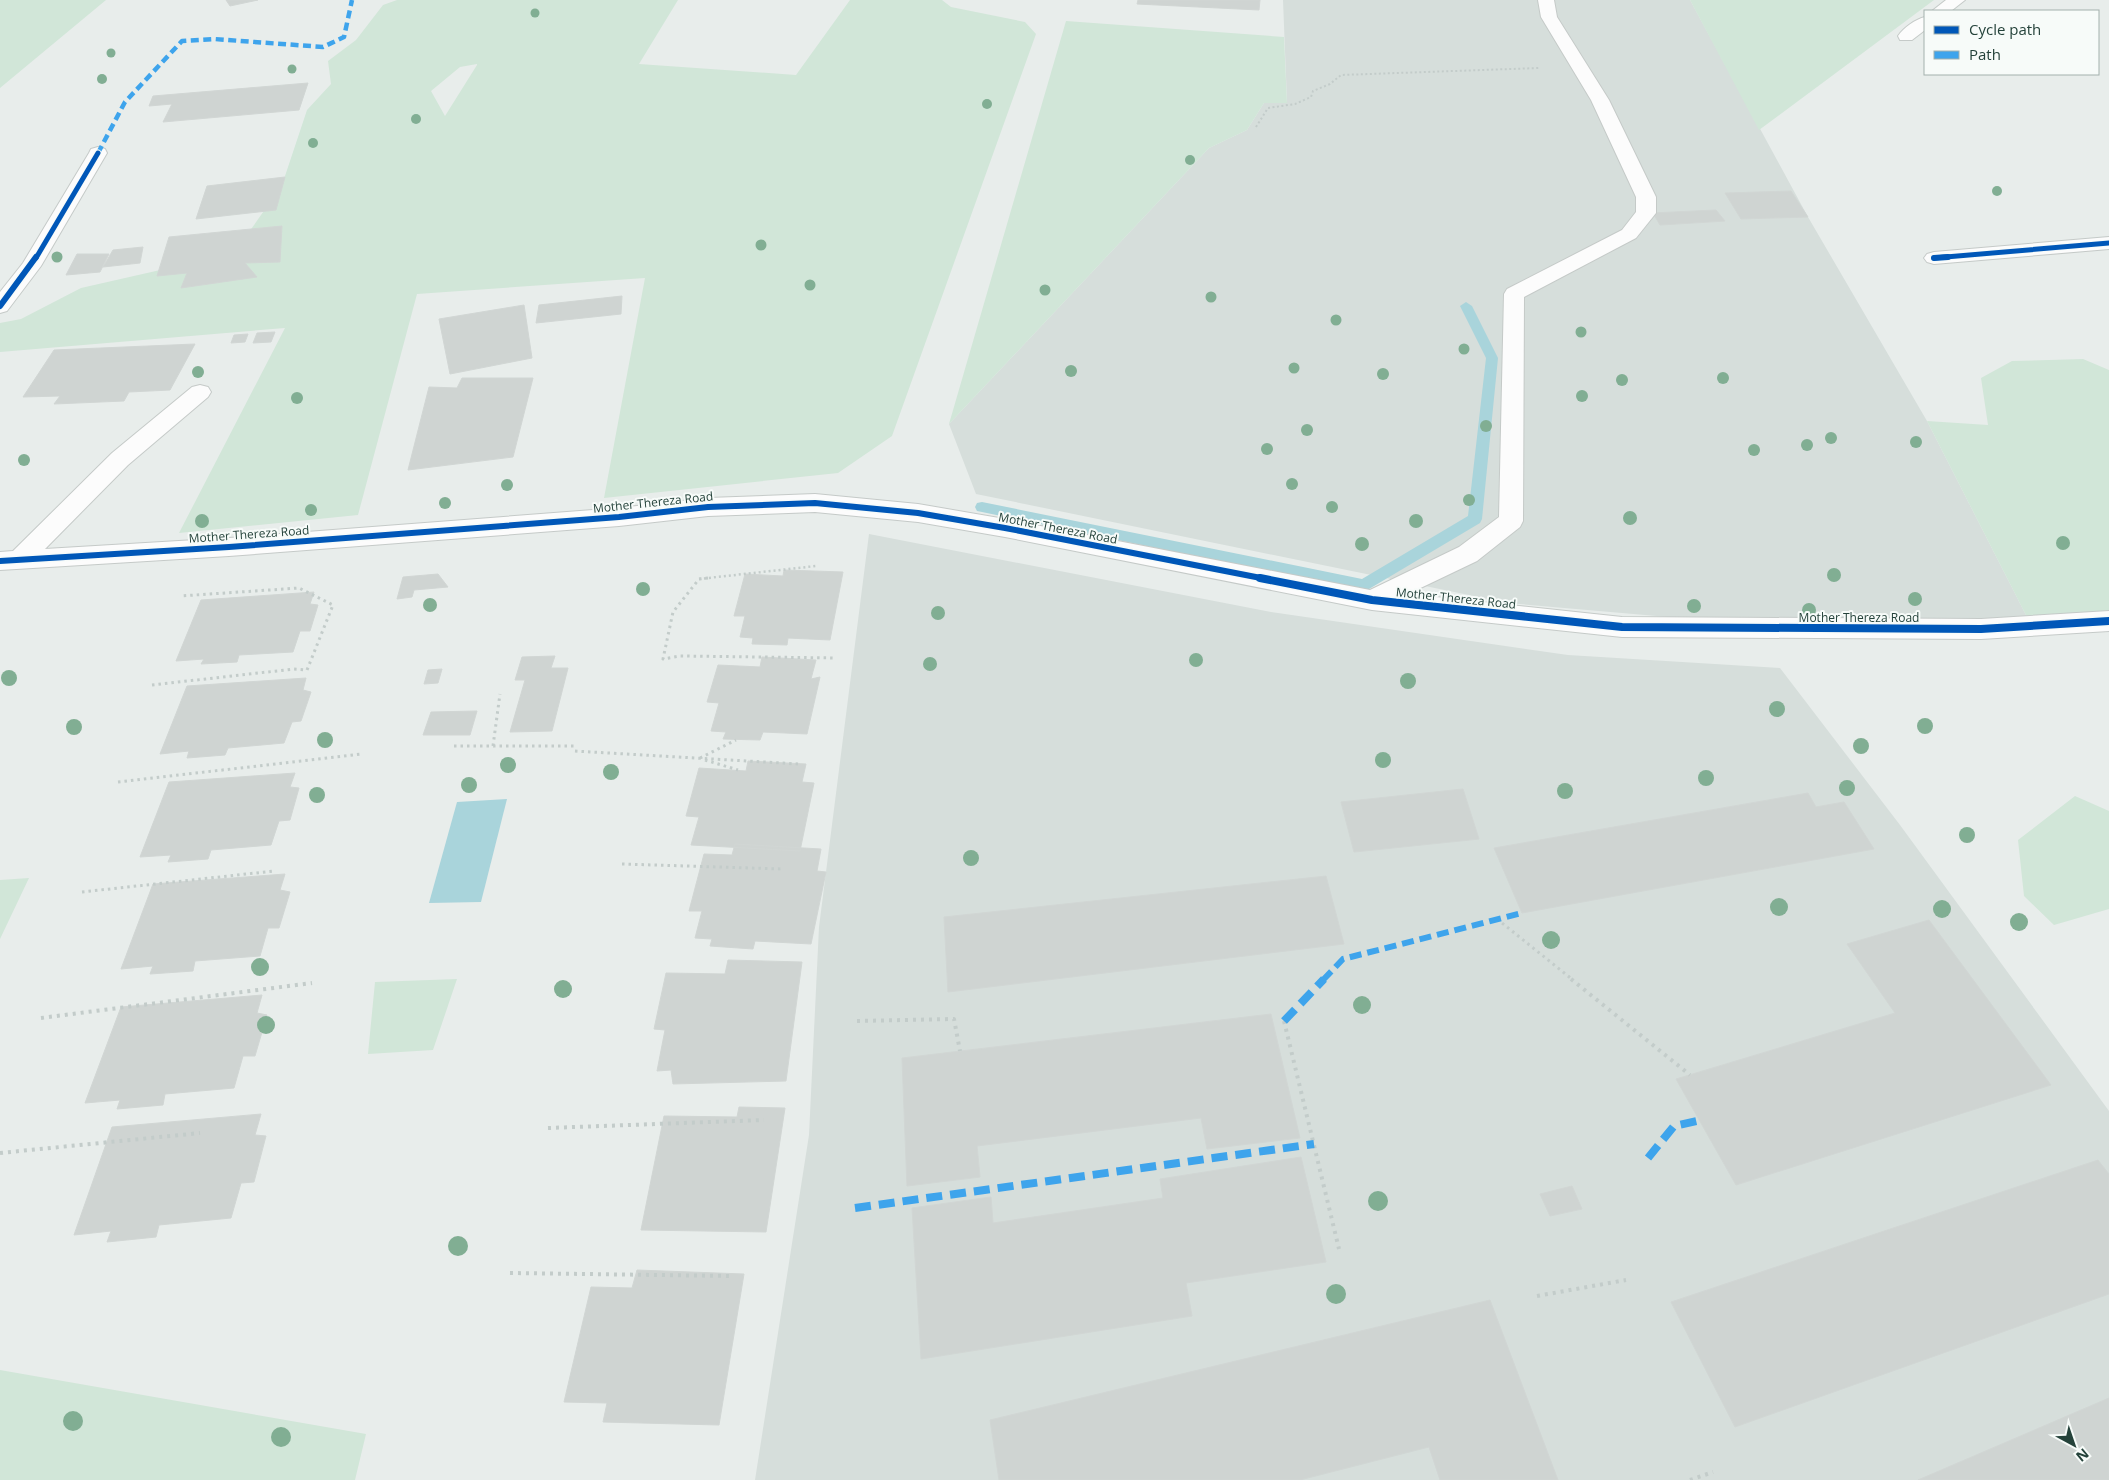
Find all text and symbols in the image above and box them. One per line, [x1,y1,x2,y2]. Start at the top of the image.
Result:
legend [1924,10,2099,75]
text: Cycle path [1969,19,2041,39]
text: Path [1969,44,2001,64]
street label: Mother Thereza Road [592,487,714,517]
street label: Mother Thereza Road [997,508,1119,548]
street label: Mother Thereza Road [188,521,310,547]
street label: Mother Thereza Road [1395,583,1517,613]
street label: Mother Thereza Road [1799,609,1919,626]
north arrow [2049,1420,2099,1470]
text: N [2072,1444,2093,1466]

